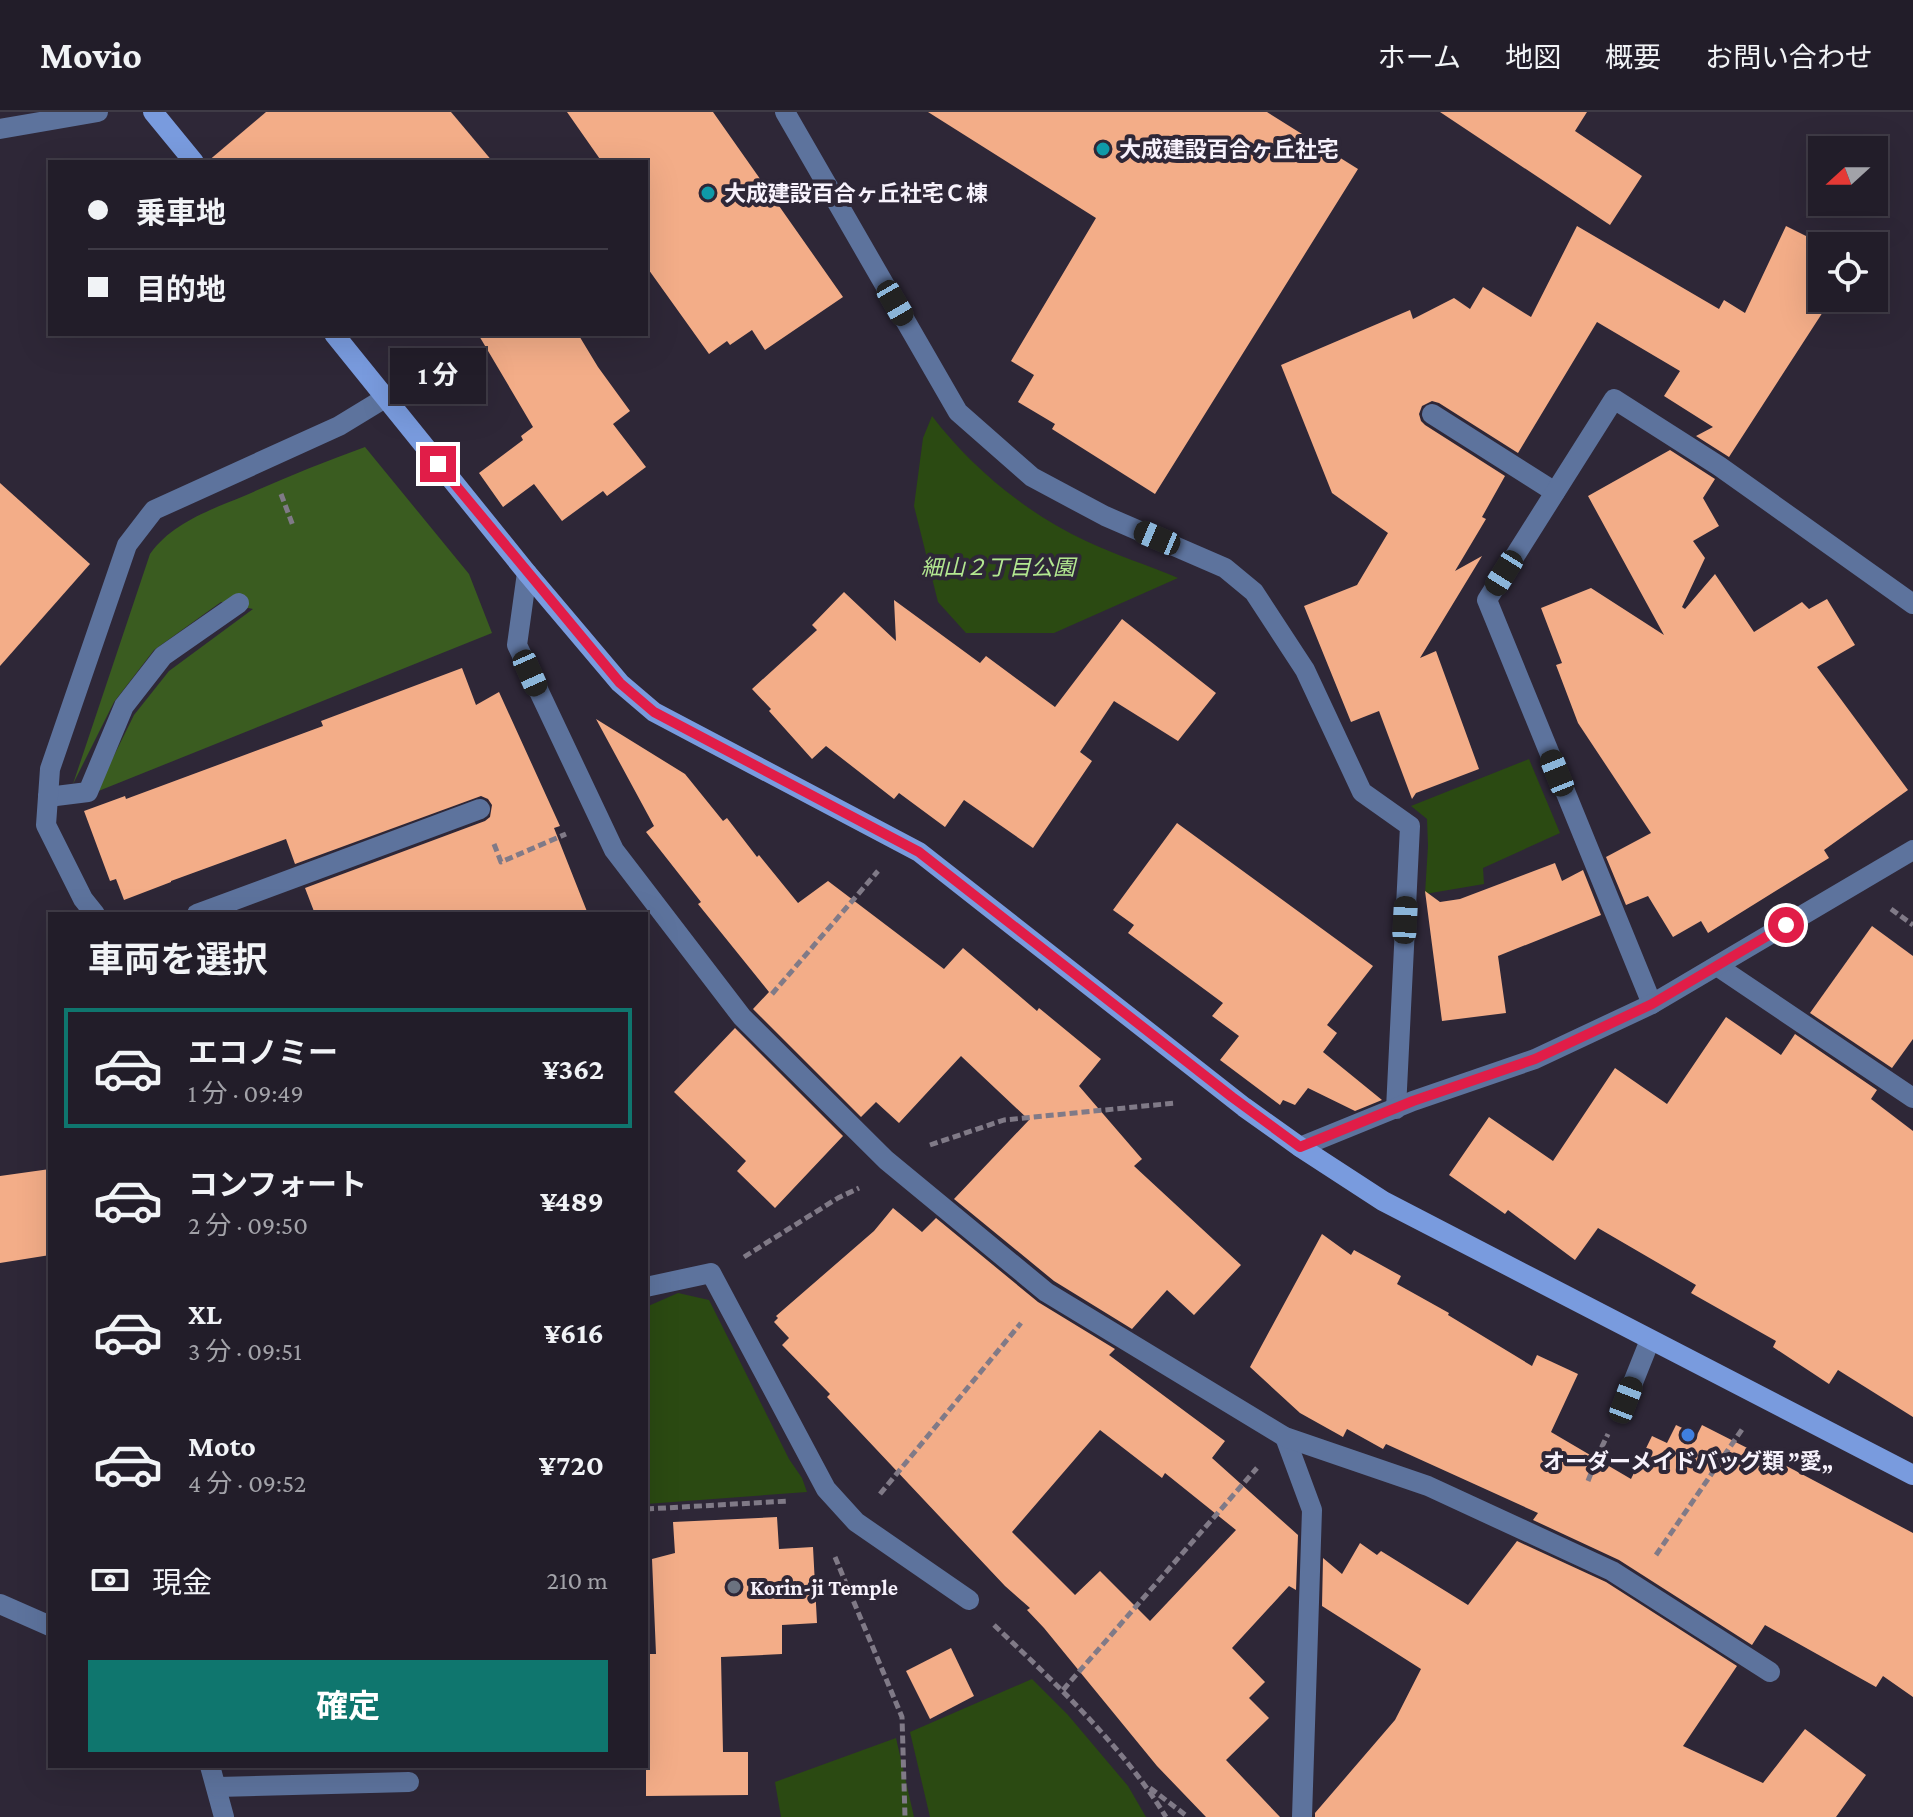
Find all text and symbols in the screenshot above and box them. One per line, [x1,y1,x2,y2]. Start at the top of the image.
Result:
text: Movio [40,34,142,76]
text: ホーム [1378,42,1461,73]
text: 地図 [1505,42,1561,73]
text: 概要 [1605,42,1661,73]
text: お問い合わせ [1705,42,1873,73]
north arrow [1808,136,1888,216]
map controls [1808,136,1888,312]
place label: 大成建設百合ヶ丘社宅 [1119,137,1339,162]
marker: 大成建設百合ヶ丘社宅 [1094,140,1112,158]
place label: 大成建設百合ヶ丘社宅Ｃ棟 [724,181,988,206]
marker: 大成建設百合ヶ丘社宅Ｃ棟 [699,184,717,202]
text: 乗車地 [136,196,226,229]
button: locate [1808,232,1888,312]
text: 目的地 [136,273,226,306]
car [873,276,917,330]
callout: 1 分 [390,348,486,404]
text: 1 分 [418,361,458,390]
route end [420,446,456,482]
car [1130,518,1184,558]
car [1481,546,1527,600]
park label: 細山２丁目公園 [921,555,1078,580]
car [509,646,551,700]
car [1537,746,1577,800]
car [1392,895,1418,945]
route start [1768,907,1804,943]
text: 車両を選択 [88,940,268,980]
icon: car [92,1032,164,1104]
text: エコノミー [188,1036,338,1069]
text: ¥362 [542,1052,604,1085]
text: 1 分 · 09:49 [188,1079,304,1108]
icon: car [92,1164,164,1236]
text: コンフォート [188,1168,367,1201]
text: ¥489 [540,1184,604,1217]
text: 2 分 · 09:50 [188,1211,308,1240]
icon: car [92,1296,164,1368]
text: XL [188,1297,222,1330]
text: ¥616 [544,1316,604,1349]
text: 3 分 · 09:51 [188,1337,302,1366]
car [1606,1373,1646,1427]
marker: オーダーメイドバッグ類 ”愛„ [1679,1426,1697,1444]
icon: car [92,1428,164,1500]
text: Moto [188,1429,256,1462]
text: ¥720 [539,1448,604,1481]
place label: オーダーメイドバッグ類 ”愛„ [1543,1449,1833,1474]
text: 4 分 · 09:52 [188,1469,306,1498]
icon: cash [88,1558,132,1602]
text: 現金 [152,1566,212,1599]
text: 210 m [547,1566,608,1595]
place label: Korin-ji Temple [750,1575,898,1600]
marker: Korin-ji Temple [725,1578,743,1596]
button: 確定 [88,1660,608,1752]

